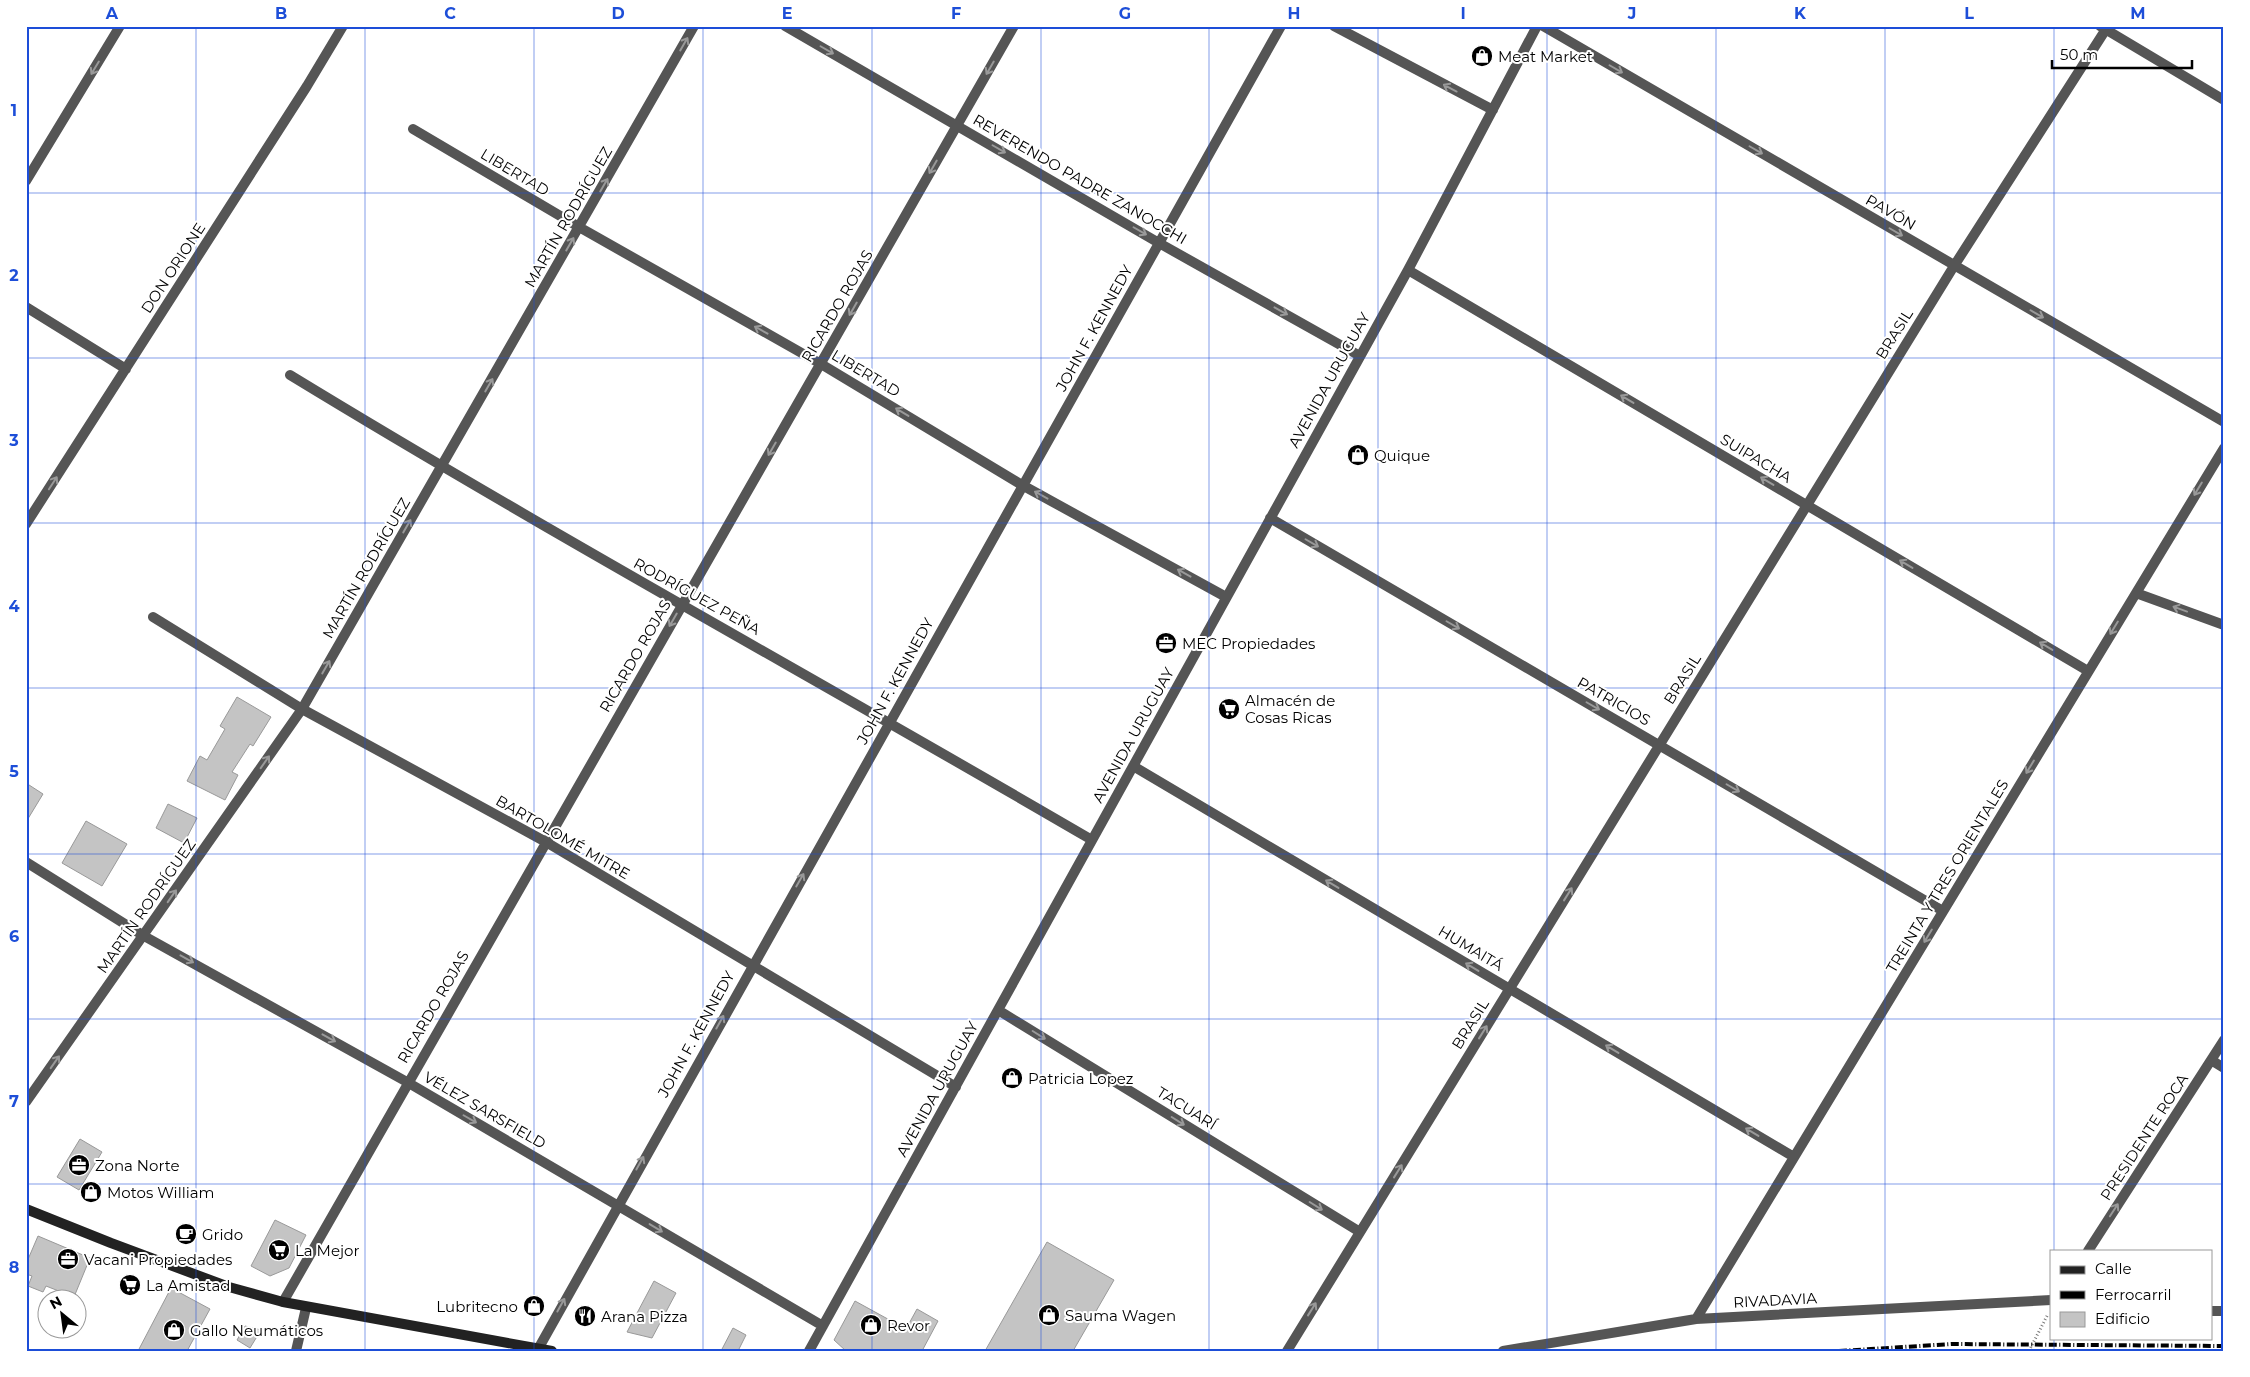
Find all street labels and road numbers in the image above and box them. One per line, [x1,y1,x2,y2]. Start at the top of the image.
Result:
street label: REVERENDO PADRE ZANOCCHI [970,110,1190,248]
street label: MARTÍN RODRÍGUEZ [520,143,616,291]
street label: LIBERTAD [477,144,553,200]
street label: PAVÓN [1862,190,1920,234]
street label: DON ORIONE [137,219,209,317]
street label: RICARDO ROJAS [797,246,877,366]
street label: JOHN F. KENNEDY [1051,261,1137,395]
street label: BRASIL [1871,305,1917,363]
street label: AVENIDA URUGUAY [1284,309,1374,451]
street label: LIBERTAD [828,345,904,401]
street label: SUIPACHA [1717,429,1795,487]
street label: MARTÍN RODRÍGUEZ [318,494,414,642]
street label: RODRÍGUEZ PEÑA [630,553,764,639]
street label: RICARDO ROJAS [595,596,675,716]
street label: JOHN F. KENNEDY [852,614,938,748]
street label: BRASIL [1659,650,1705,708]
street label: AVENIDA URUGUAY [1088,664,1178,806]
street label: PATRICIOS [1574,672,1654,730]
street label: TREINTA Y TRES ORIENTALES [1882,776,2012,976]
street label: BARTOLOMÉ MITRE [493,791,633,883]
street label: MARTÍN RODRÍGUEZ [92,835,200,977]
street label: HUMAITÁ [1435,921,1507,975]
street label: RICARDO ROJAS [393,947,473,1067]
street label: JOHN F. KENNEDY [653,967,739,1101]
street label: BRASIL [1447,995,1493,1053]
street label: AVENIDA URUGUAY [892,1018,982,1160]
street label: VÉLEZ SARSFIELD [420,1067,550,1153]
street label: PRESIDENTE ROCA [2096,1070,2192,1204]
street label: TACUARÍ [1154,1082,1221,1134]
street label: RIVADAVIA [1733,1288,1818,1312]

